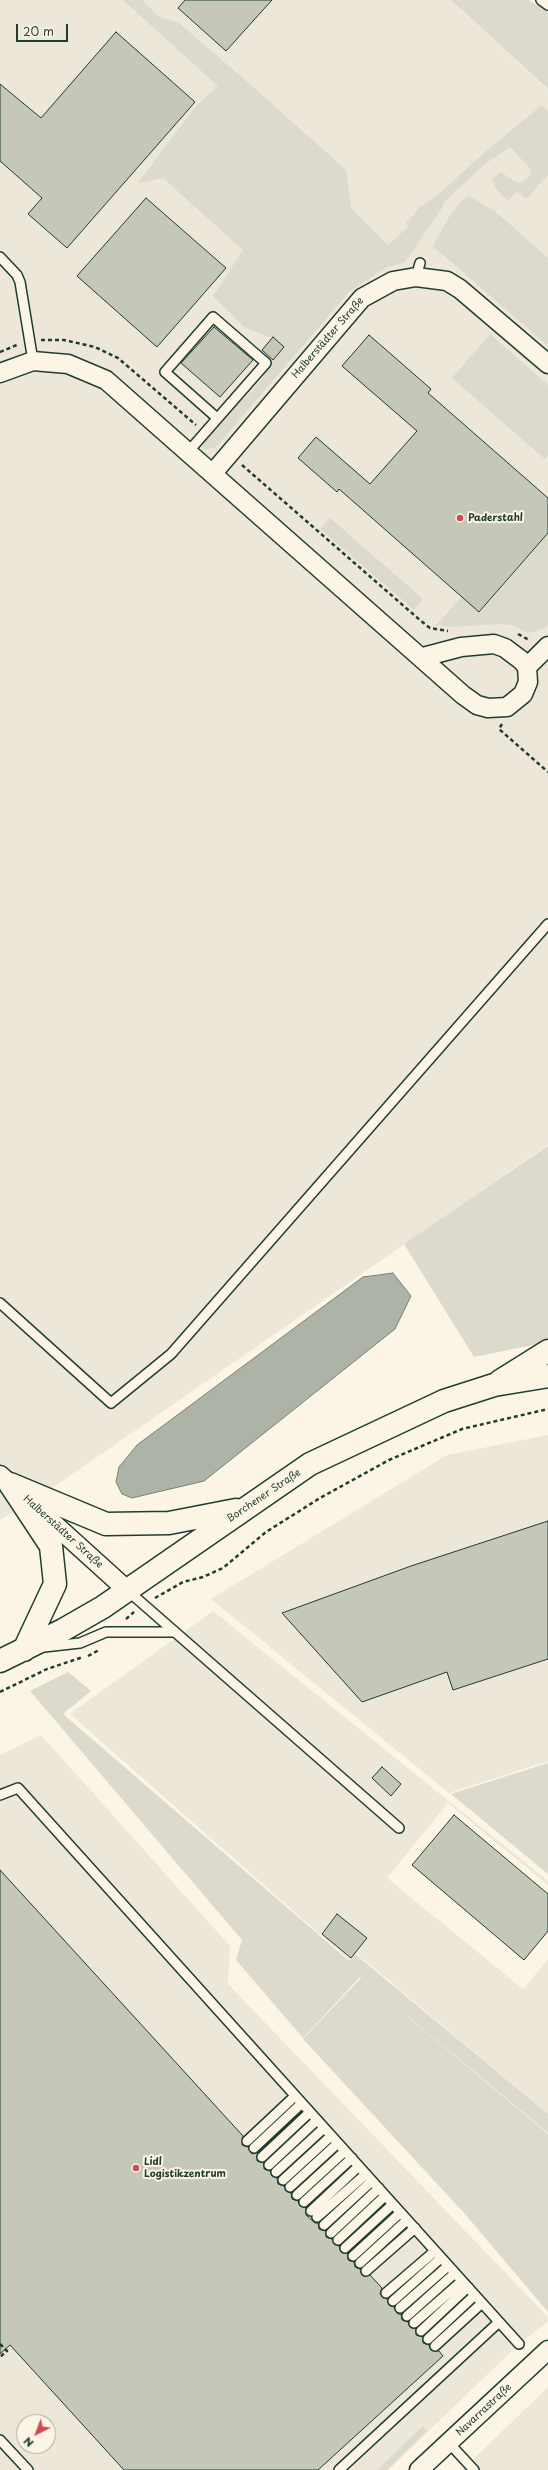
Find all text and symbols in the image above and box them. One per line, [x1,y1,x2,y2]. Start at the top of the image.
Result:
scale bar [18,16,70,42]
text: 20 m [23,22,54,40]
street label: Halberstädter Straße [290,295,366,381]
place label: Paderstahl [468,512,523,524]
marker: Paderstahl [455,513,465,523]
street label: Borchener Straße [225,1467,303,1525]
street label: Halberstädter Straße [21,1493,105,1571]
place label: Lidl Logistikzentrum [144,2156,226,2180]
marker: Lidl Logistikzentrum [131,2163,141,2173]
street label: Navarrastraße [454,2381,514,2439]
north arrow [16,2414,56,2454]
text: N [19,2433,37,2452]

